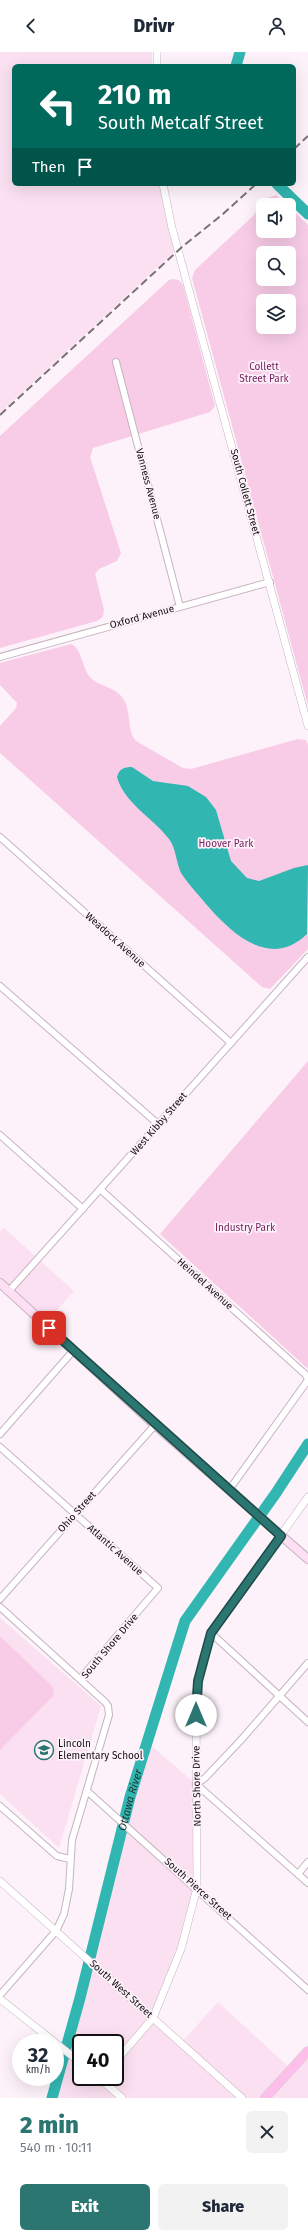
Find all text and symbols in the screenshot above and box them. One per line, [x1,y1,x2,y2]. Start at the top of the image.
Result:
icon: back [20,15,42,37]
text: Drivr [134,15,174,37]
icon: person [266,15,288,37]
text: 210 m [98,78,172,111]
icon: left [32,80,84,132]
text: South Metcalf Street [98,112,264,134]
icon: arrive [74,156,96,178]
text: Then [32,158,66,176]
map controls [256,198,296,334]
button: sound [256,198,296,238]
button: search [256,246,296,286]
button: layers [256,294,296,334]
park label: Collett Street Park [239,361,290,385]
street label: Vanness Avenue [133,447,163,521]
street label: South Collett Street [228,448,262,537]
street label: Oxford Avenue [109,603,175,631]
park label: Hoover Park [199,838,254,850]
street label: Weadock Avenue [83,910,147,970]
street label: West Kibby Street [128,1090,190,1158]
park label: Industry Park [215,1222,276,1234]
street label: Heindel Avenue [175,1256,235,1312]
pin [32,1311,66,1345]
icon: arrive [38,1317,60,1339]
street label: Ohio Street [55,1489,99,1535]
street label: Atlantic Avenue [85,1522,145,1578]
street label: South Shore Drive [79,1611,141,1681]
position arrow [175,1694,217,1736]
place label: Lincoln Elementary School [58,1738,143,1762]
school or university icon: Lincoln Elementary School [33,1739,55,1761]
street label: North Shore Drive [190,1745,204,1827]
water label: Ottawa River [115,1767,145,1832]
street label: South Pierce Street [162,1856,235,1923]
street label: South West Street [87,1957,155,2021]
speed limit sign: 40 [72,2034,124,2086]
text: 32 [28,2043,48,2067]
text: km/h [26,2064,50,2076]
text: 2 min [20,2111,79,2139]
button: close [246,2111,288,2153]
text: 540 m · 10:11 [20,2140,92,2155]
button: Exit [20,2184,150,2230]
button: Share [158,2184,288,2230]

